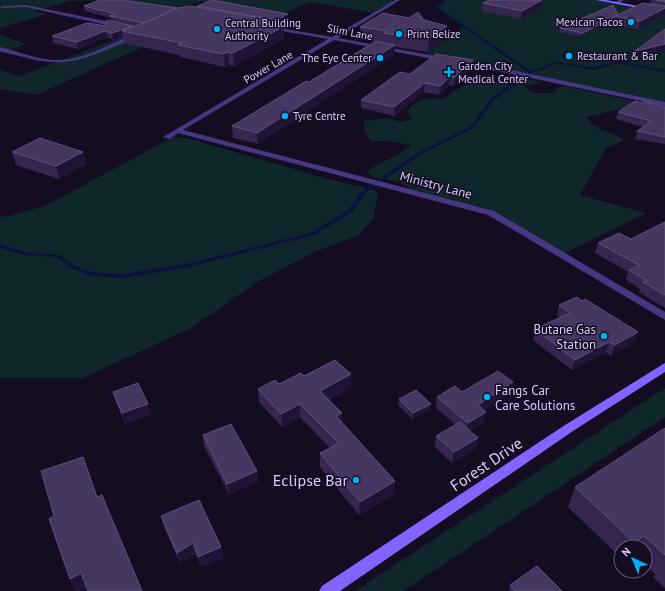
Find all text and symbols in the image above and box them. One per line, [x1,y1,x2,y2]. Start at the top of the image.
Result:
place label: Mexican Tacos [556,15,623,29]
place label: Central Building Authority [225,16,301,43]
marker: Mexican Tacos [626,17,636,27]
street label: Slim Lane [326,21,375,43]
marker: Central Building Authority [212,24,222,34]
place label: Print Belize [407,27,461,41]
marker: Print Belize [394,29,404,39]
street label: Power Lane [241,47,295,87]
place label: Restaurant & Bar [577,49,658,63]
place label: The Eye Center [301,51,372,65]
marker: Restaurant & Bar [564,51,574,61]
marker: The Eye Center [375,53,385,63]
place label: Garden City Medical Center [458,59,528,86]
marker: Garden City Medical Center [443,66,455,78]
place label: Tyre Centre [293,109,346,123]
marker: Tyre Centre [280,111,290,121]
street label: Ministry Lane [398,167,474,203]
place label: Butane Gas Station [533,321,596,353]
marker: Butane Gas Station [599,331,609,341]
place label: Fangs Car Care Solutions [495,382,575,414]
marker: Fangs Car Care Solutions [482,392,492,402]
street label: Forest Drive [446,433,526,495]
place label: Eclipse Bar [273,470,349,490]
marker: Eclipse Bar [351,475,361,485]
north arrow [613,539,653,579]
text: N [619,544,634,559]

